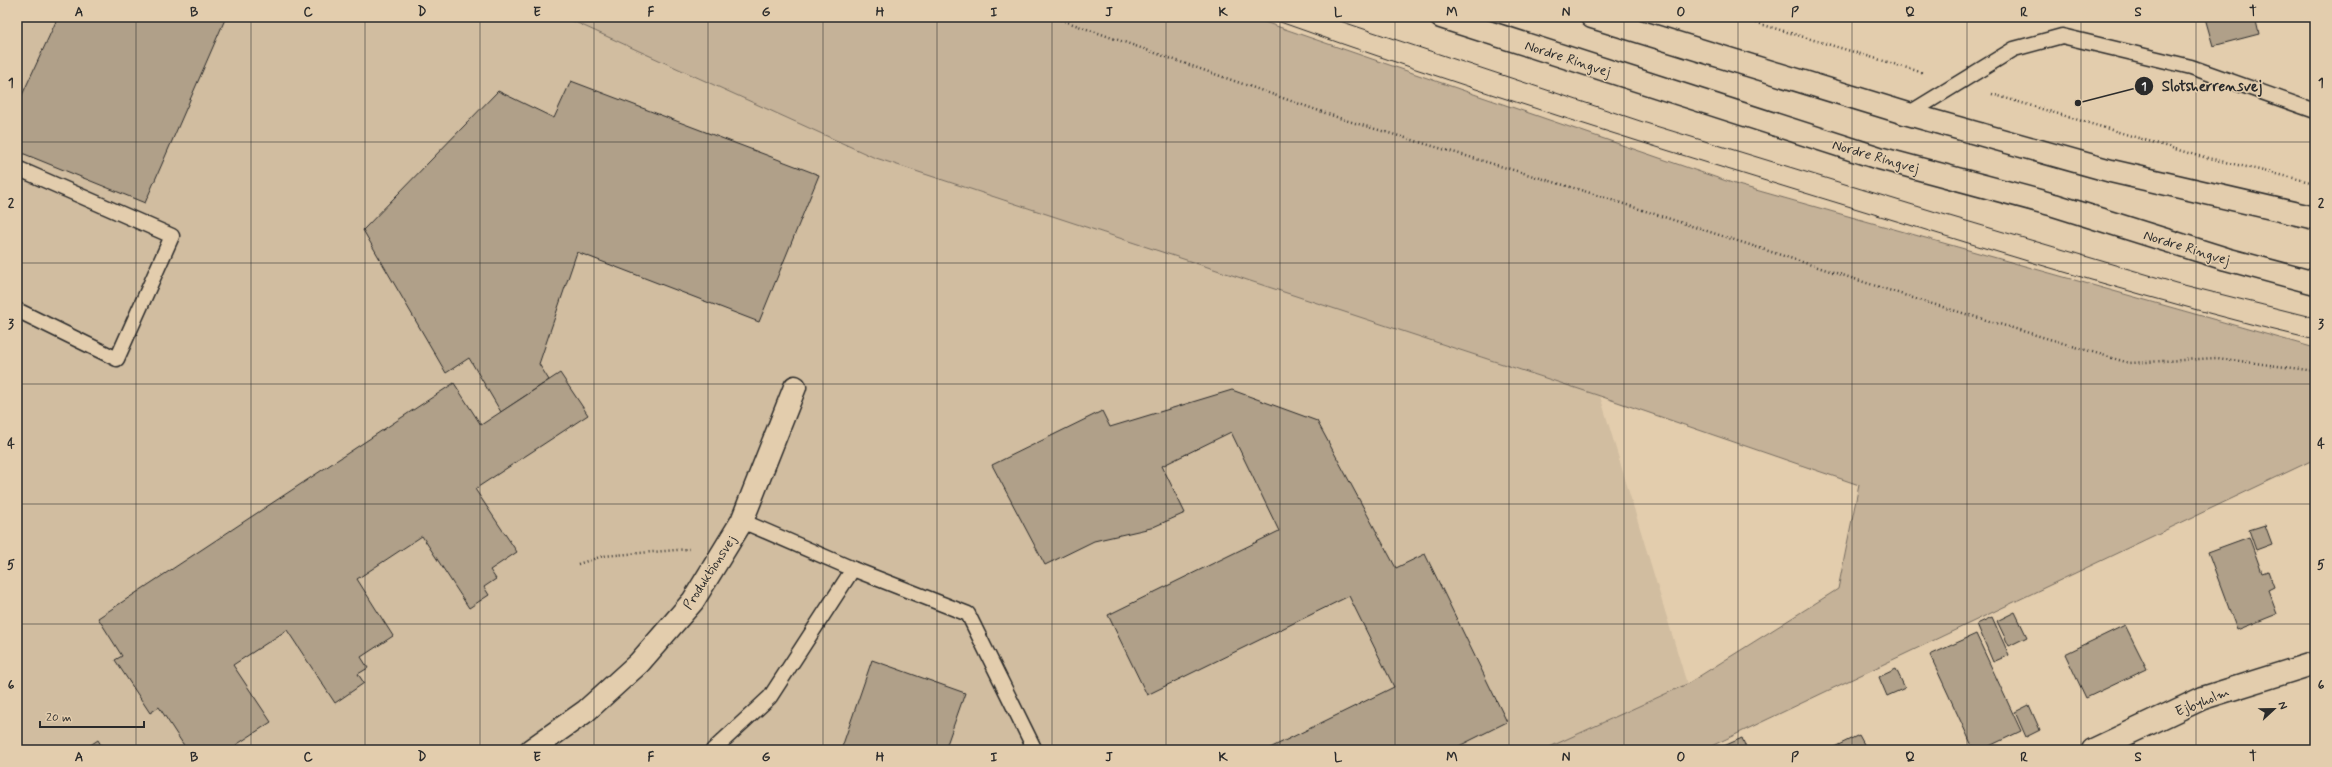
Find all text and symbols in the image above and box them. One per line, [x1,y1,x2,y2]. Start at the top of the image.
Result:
text: A [75,4,83,21]
text: B [190,4,199,21]
text: C [303,4,313,21]
text: D [418,4,427,21]
text: E [533,4,541,21]
text: F [648,4,655,21]
text: G [762,4,771,21]
text: H [876,4,885,21]
text: I [991,4,998,21]
text: J [1105,4,1113,21]
text: K [1218,4,1228,21]
text: L [1334,4,1343,21]
text: M [1446,4,1458,21]
text: N [1562,4,1571,21]
text: O [1677,4,1686,21]
text: P [1791,4,1799,21]
text: Q [1905,4,1915,21]
text: R [2020,4,2028,21]
text: S [2134,4,2142,21]
text: T [2249,4,2257,21]
street label: Nordre Ringvej [1522,37,1613,81]
callout: Slotsherrensvej [2134,72,2270,99]
text: 1 [8,75,14,92]
text: 1 [2318,75,2324,92]
text: Slotsherrensvej [2162,77,2262,97]
text: 1 [2141,79,2147,95]
street label: Nordre Ringvej [1830,136,1921,178]
text: 2 [8,195,15,212]
text: 2 [2318,195,2325,212]
street label: Nordre Ringvej [2141,226,2232,270]
text: 3 [8,316,14,333]
text: 3 [2318,316,2324,333]
text: 4 [7,436,15,453]
text: 4 [2317,436,2325,453]
street label: Produktionsvej [679,532,741,613]
text: 5 [7,557,15,574]
text: 5 [2317,557,2325,574]
text: 6 [8,677,15,694]
text: 6 [2318,677,2325,694]
street label: Ejbyholm [2173,683,2232,721]
north arrow [2254,689,2294,729]
text: N [2274,700,2290,712]
scale bar [40,703,144,729]
text: 20 m [46,710,72,726]
text: A [75,749,83,766]
text: B [190,749,199,766]
text: C [303,749,313,766]
text: D [418,749,427,766]
text: E [533,749,541,766]
text: F [648,749,655,766]
text: G [762,749,771,766]
text: H [876,749,885,766]
text: I [991,749,998,766]
text: J [1105,749,1113,766]
text: K [1218,749,1228,766]
text: L [1334,749,1343,766]
text: M [1446,749,1458,766]
text: N [1562,749,1571,766]
text: O [1677,749,1686,766]
text: P [1791,749,1799,766]
text: Q [1905,749,1915,766]
text: R [2020,749,2028,766]
text: S [2134,749,2142,766]
text: T [2249,749,2257,766]

